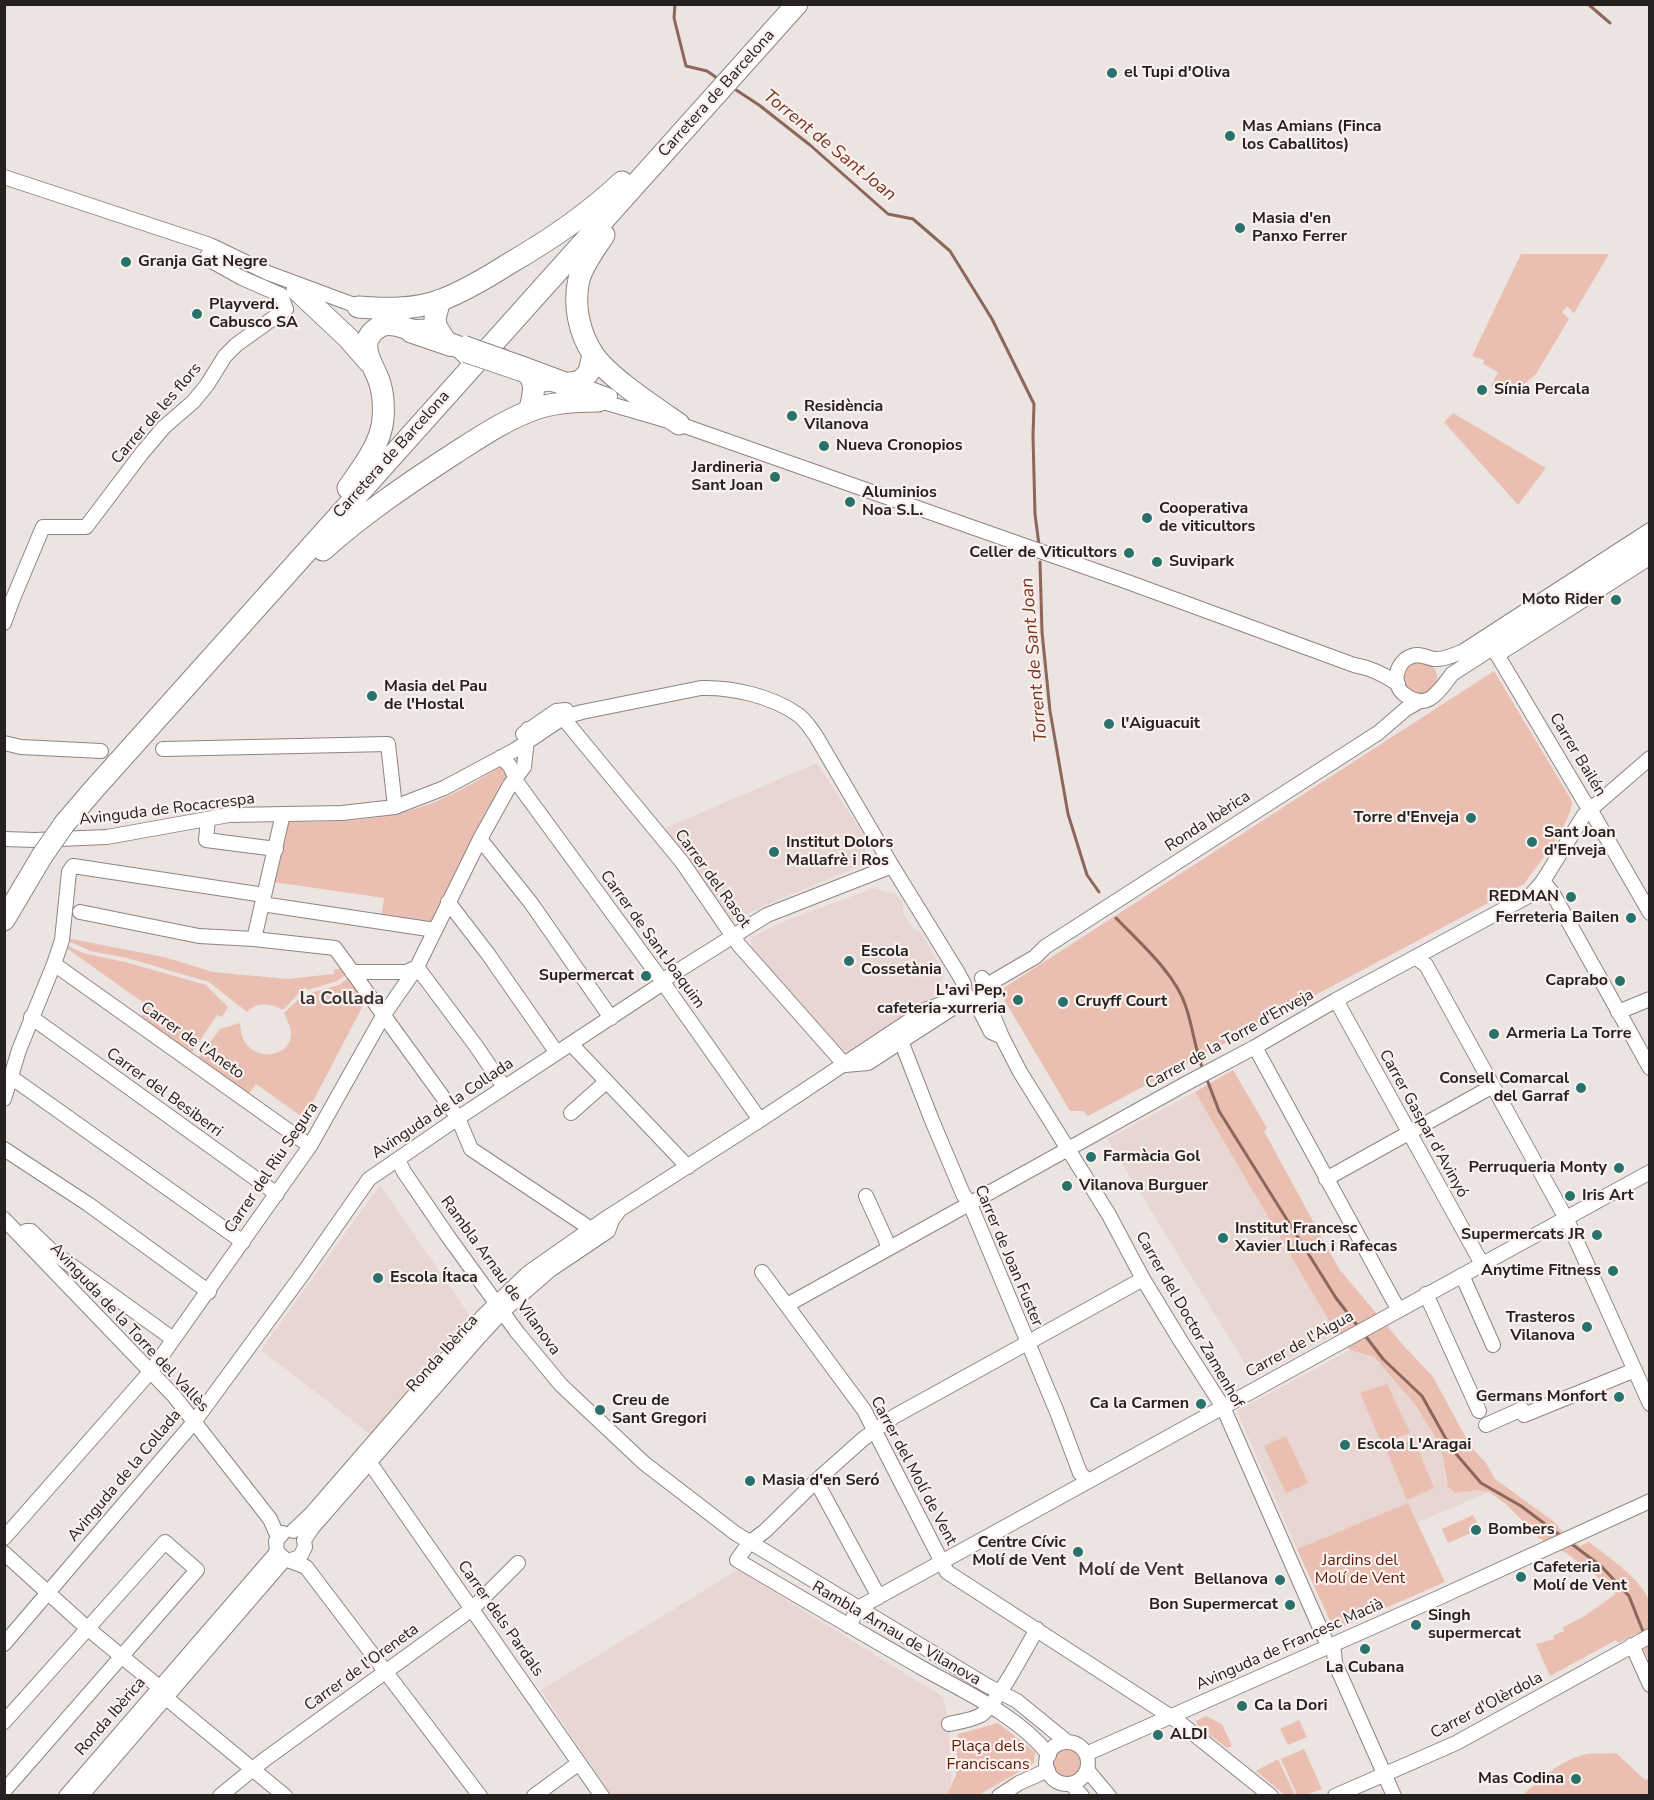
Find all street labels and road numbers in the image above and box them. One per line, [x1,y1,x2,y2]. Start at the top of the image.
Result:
street label: Carretera de Barcelona [655,26,779,162]
street label: Carrer de les flors [108,359,206,469]
street label: Carretera de Barcelona [330,387,454,523]
street label: Carrer Bailén [1545,710,1609,800]
street label: Ronda Ibèrica [1162,787,1254,857]
street label: Avinguda de Rocacrespa [78,790,256,830]
street label: Carrer del Rasot [670,826,754,932]
street label: Carrer de Sant Joaquim [595,867,709,1013]
street label: Carrer de la Torre d'Enveja [1143,986,1317,1094]
street label: Carrer de l'Aneto [137,998,247,1084]
street label: Carrer del Besiberri [102,1044,226,1142]
street label: Carrer Gaspar d'Avinyó [1374,1047,1472,1201]
street label: Avinguda de la Collada [369,1054,517,1164]
street label: Carrer del Riu Segura [221,1099,323,1237]
street label: Carrer de Joan Fuster [970,1183,1046,1329]
street label: Rambla Arnau de Vilanova [436,1193,564,1359]
street label: Carrer del Doctor Zamenhof [1131,1229,1247,1411]
street label: Avinguda de la Torre del Vallès [46,1240,212,1416]
street label: Carrer de l'Aigua [1243,1307,1357,1383]
street label: Ronda Ibèrica [403,1311,483,1397]
street label: Carrer del Molí de Vent [866,1393,960,1549]
street label: Avinguda de la Collada [64,1406,186,1546]
street label: Carrer dels Pardals [453,1557,547,1681]
street label: Rambla Arnau de Vilanova [808,1578,984,1690]
street label: Avinguda de Francesc Macià [1193,1595,1387,1695]
street label: Carrer de l'Oreneta [301,1620,423,1716]
street label: Carrer d'Olèrdola [1428,1668,1546,1744]
street label: Ronda Ibèrica [72,1674,150,1760]

